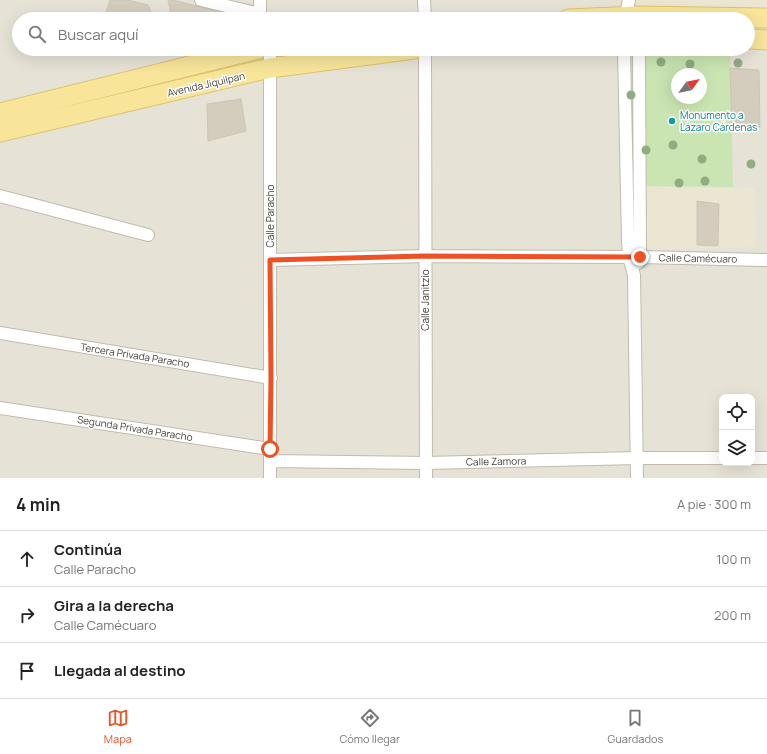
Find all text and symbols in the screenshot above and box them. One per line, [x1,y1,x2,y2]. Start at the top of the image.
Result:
search box [12,12,755,56]
icon: search [26,23,48,45]
text: Buscar aquí [58,24,139,45]
street label: Avenida Jiquilpan [166,68,246,100]
north arrow [671,68,707,104]
place label: Monumento a Lázaro Cárdenas [680,108,757,134]
marker: Monumento a Lázaro Cárdenas [667,116,677,126]
street label: Calle Paracho [263,184,277,247]
route end [631,248,649,266]
street label: Calle Camécuaro [659,250,738,266]
street label: Calle Janitzio [418,269,432,331]
street label: Tercera Privada Paracho [79,339,191,371]
map controls [719,394,755,466]
button: locate [719,394,755,430]
street label: Segunda Privada Paracho [76,412,194,444]
button: layers [719,430,755,466]
route start [261,440,279,458]
street label: Calle Zamora [466,453,526,469]
text: 4 min [16,493,60,516]
text: A pie · 300 m [677,495,751,513]
text: Continúa [54,539,122,560]
icon: ahead [16,548,38,570]
text: 100 m [716,550,751,568]
text: Calle Paracho [54,560,136,578]
text: Gira a la derecha [54,595,174,616]
icon: right [16,604,38,626]
text: 200 m [714,606,751,624]
text: Calle Camécuaro [54,616,156,634]
icon: arrive [16,660,38,682]
text: Llegada al destino [54,660,186,681]
tab: Mapa [104,707,132,746]
tab: Cómo llegar [339,707,400,746]
tab: Guardados [608,707,663,746]

